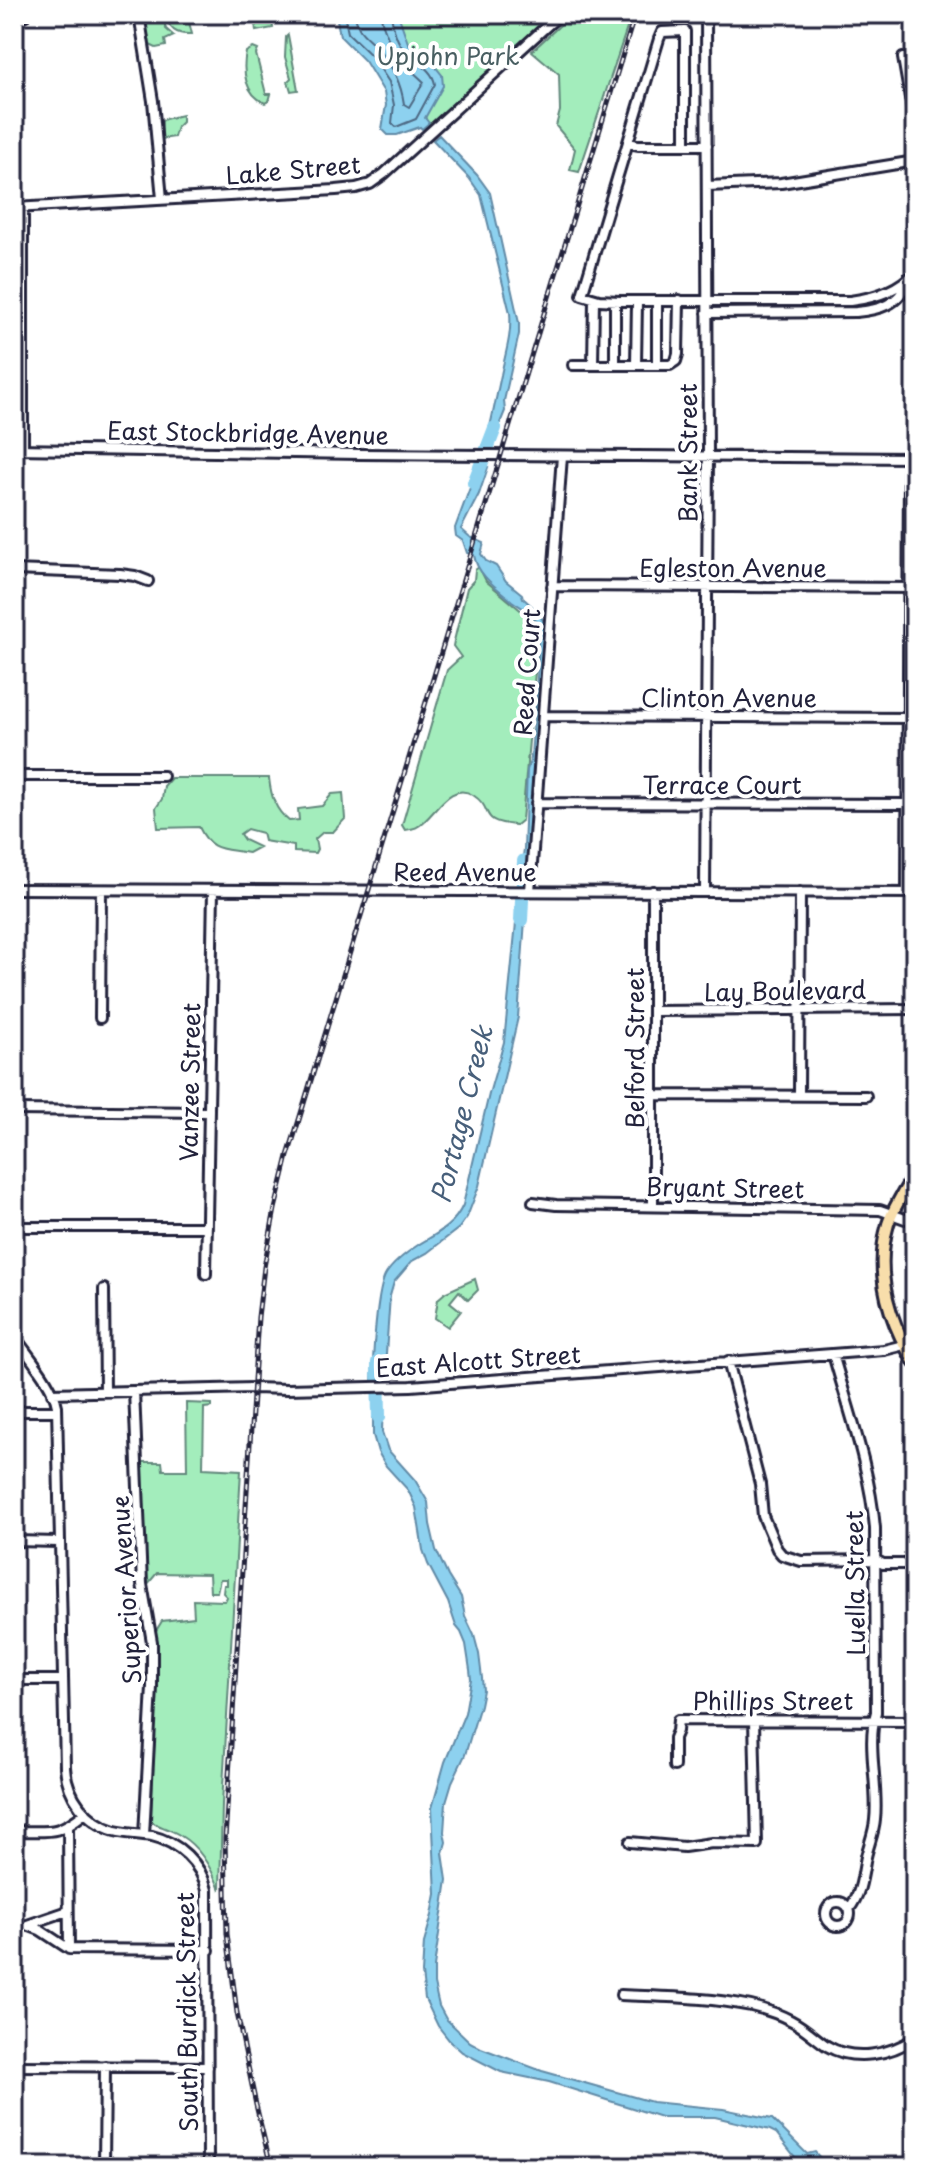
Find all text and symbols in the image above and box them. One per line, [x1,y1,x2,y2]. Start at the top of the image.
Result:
park label: Upjohn Park [376,37,520,73]
street label: Lake Street [224,145,362,193]
street label: Bank Street [669,383,705,523]
street label: East Stockbridge Avenue [107,412,389,452]
street label: Egleston Avenue [639,549,827,585]
street label: Reed Court [504,607,548,737]
street label: Clinton Avenue [641,679,817,715]
street label: Terrace Court [643,766,802,802]
street label: Reed Avenue [393,853,537,889]
street label: Belford Street [616,967,652,1128]
street label: Lay Boulevard [704,971,867,1009]
street label: Vanzee Street [170,1002,208,1162]
water label: Portage Creek [420,1020,502,1207]
street label: Bryant Street [645,1168,805,1206]
street label: East Alcott Street [374,1335,582,1385]
street label: Superior Avenue [100,1495,150,1685]
street label: Luella Street [835,1510,873,1656]
street label: Phillips Street [693,1682,853,1718]
street label: South Burdick Street [166,1892,206,2132]

